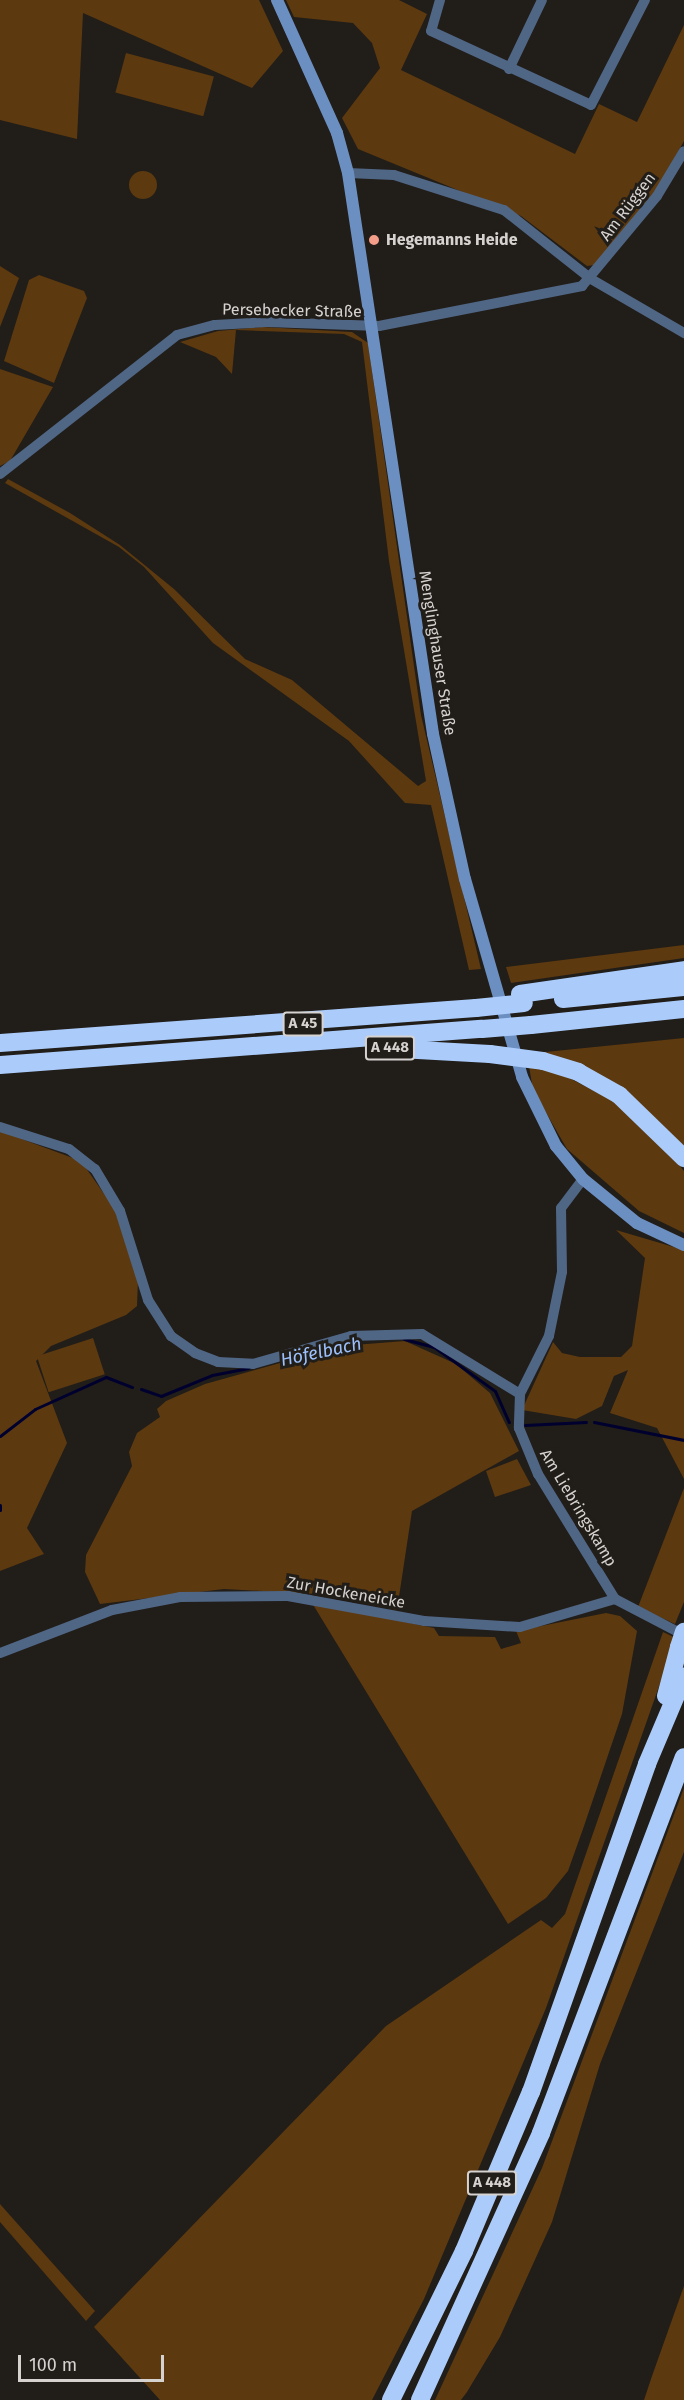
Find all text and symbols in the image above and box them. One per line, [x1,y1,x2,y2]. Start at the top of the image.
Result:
street label: Am Rüggen [596,169,660,245]
place label: Hegemanns Heide [386,230,517,250]
marker: Hegemanns Heide [367,233,381,247]
street label: Persebecker Straße [222,300,362,322]
street label: Menglinghauser Straße [414,569,460,737]
road number: A 45 [282,1012,324,1036]
road number: A 448 [364,1036,416,1060]
water label: Höfelbach [278,1333,364,1371]
street label: Am Liebringskamp [535,1446,621,1570]
street label: Zur Hockeneicke [286,1573,406,1613]
road number: A 448 [466,2171,518,2195]
scale bar [21,2343,166,2381]
text: 100 m [29,2354,77,2376]

